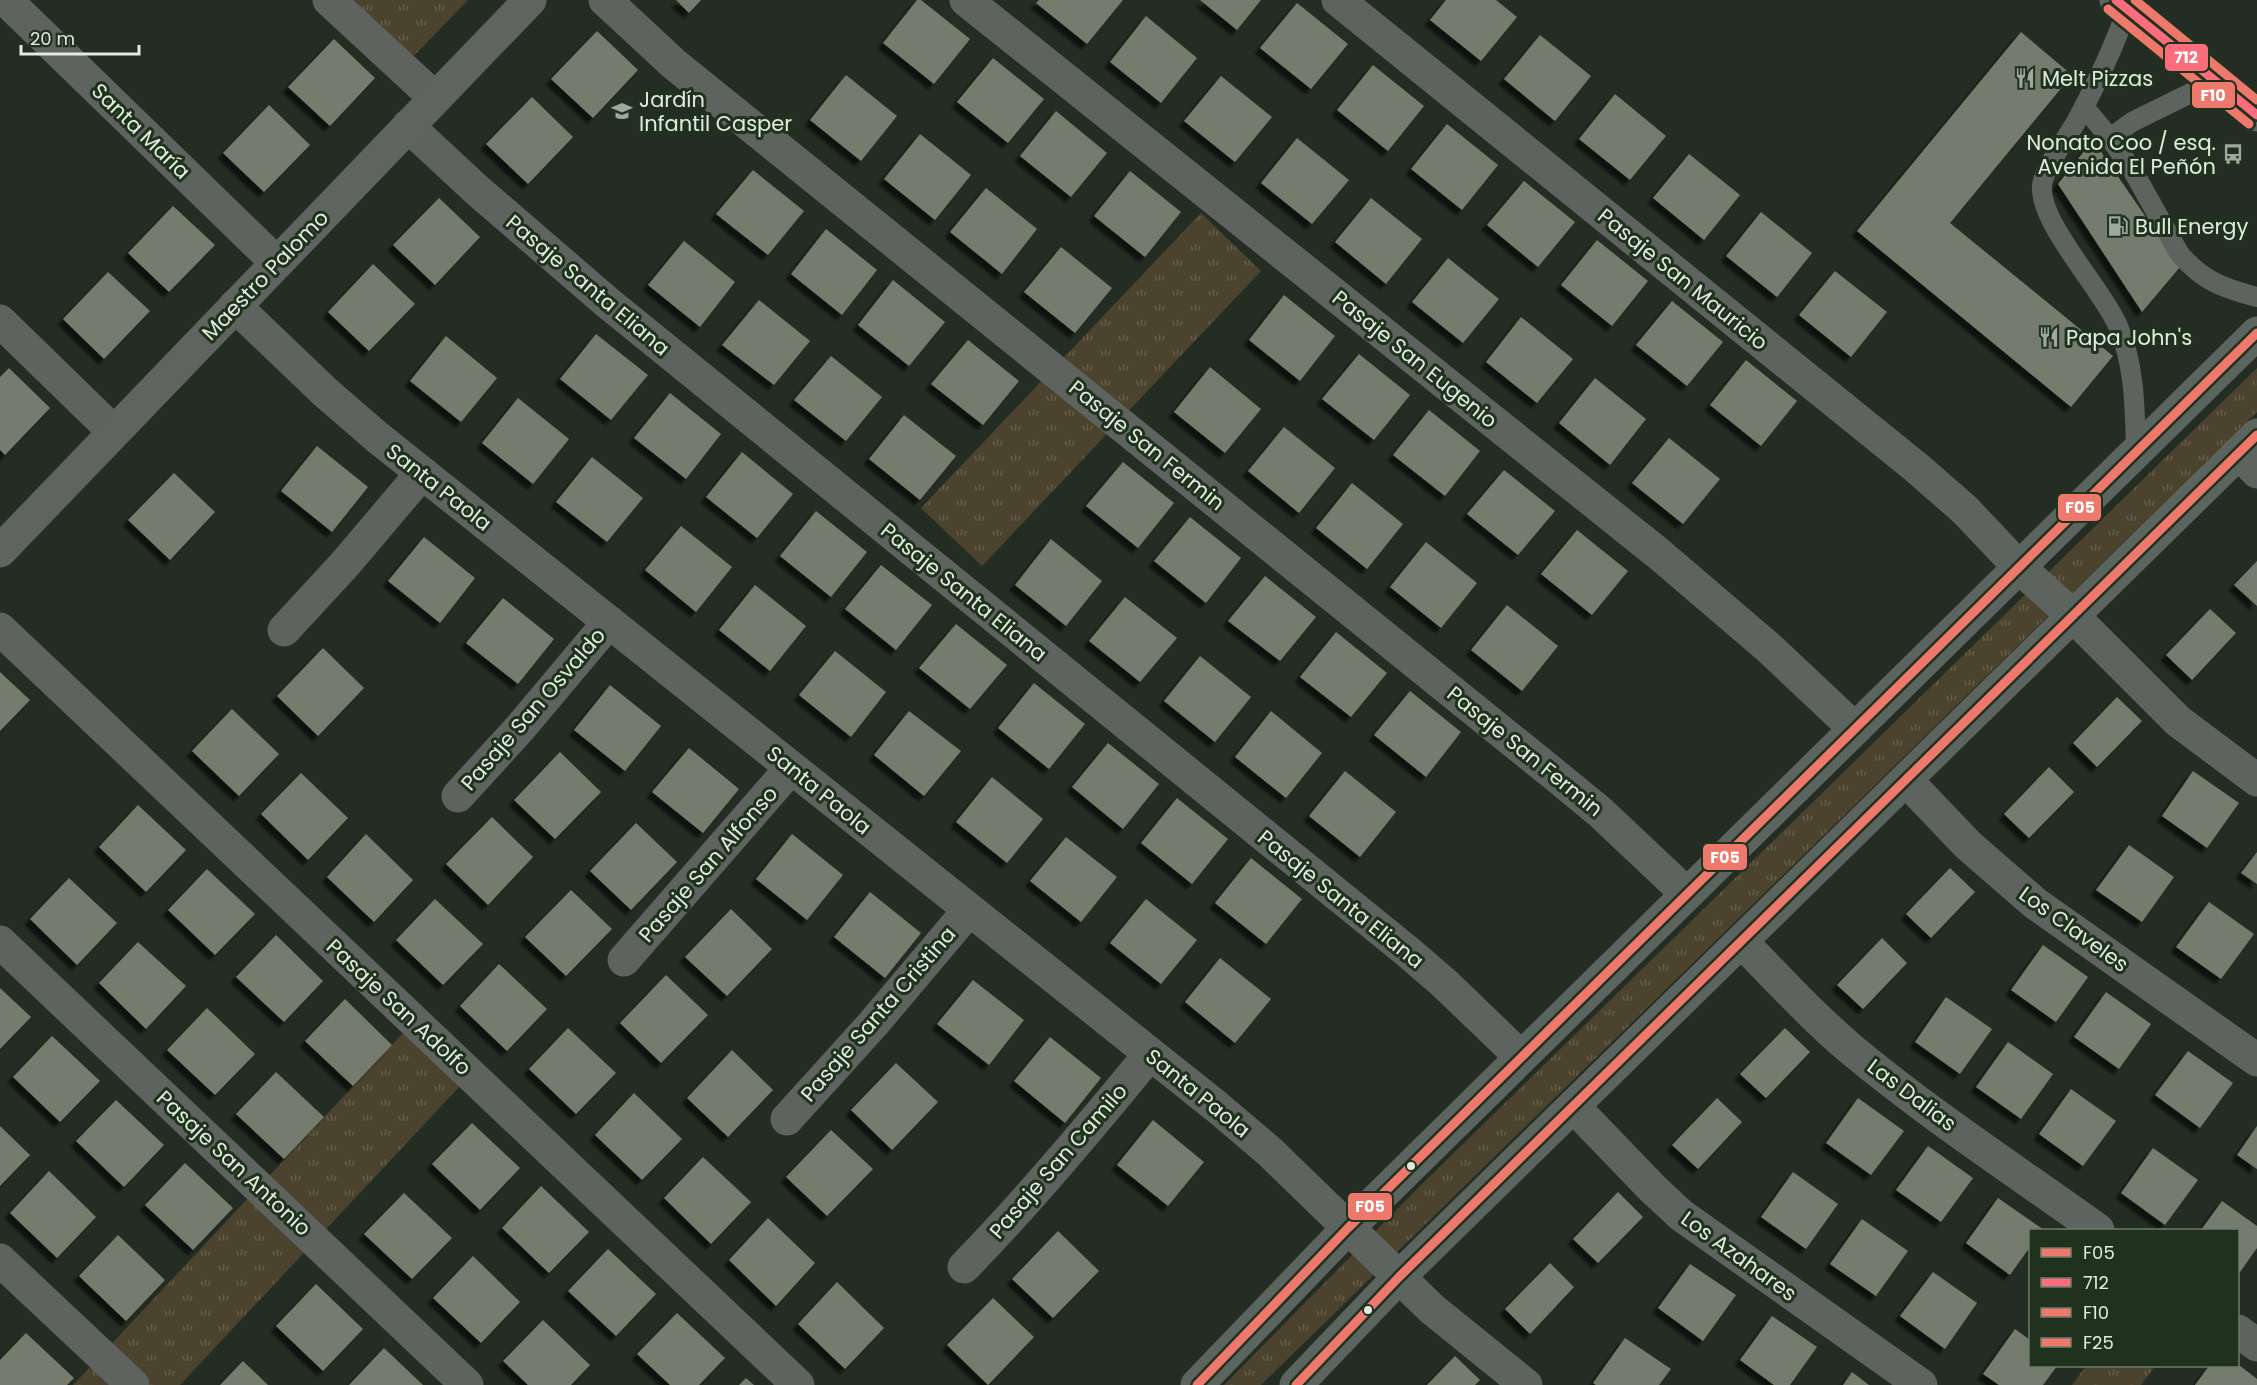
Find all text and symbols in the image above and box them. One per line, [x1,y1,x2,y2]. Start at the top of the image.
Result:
scale bar [21,18,140,56]
text: 20 m [30,26,75,51]
line badge: 712 [2164,43,2209,72]
text: 712 [2174,46,2198,69]
place label: Melt Pizzas [2042,64,2153,93]
restaurant icon: Melt Pizzas [2013,66,2037,90]
street label: Santa María [85,76,197,186]
line badge: F10 [2191,81,2236,109]
text: F10 [2200,84,2226,107]
place label: Jardín Infantil Casper [639,85,792,138]
school or university icon: Jardín Infantil Casper [610,99,634,123]
place label: Nonato Coo / esq. Avenida El Peñón [2027,128,2216,181]
bus stop icon: Nonato Coo / esq. Avenida El Peñón [2221,142,2245,166]
street label: Pasaje San Mauricio [1592,201,1774,357]
street label: Maestro Palomo [195,203,335,347]
street label: Pasaje Santa Eliana [500,208,676,362]
place label: Bull Energy [2135,212,2249,241]
fuel station icon: Bull Energy [2106,214,2130,238]
street label: Pasaje San Eugenio [1326,283,1504,435]
place label: Papa John's [2066,323,2192,352]
restaurant icon: Papa John's [2037,325,2061,349]
street label: Pasaje San Fermin [1063,373,1231,517]
street label: Santa Paola [380,437,498,537]
line badge: F05 [2057,493,2102,522]
text: F05 [2065,496,2095,519]
street label: Pasaje Santa Eliana [875,516,1053,668]
street label: Pasaje San Osvaldo [454,621,612,797]
street label: Pasaje San Fermin [1441,679,1609,823]
street label: Santa Paola [761,739,877,841]
street label: Pasaje San Alfonso [632,780,784,948]
street label: Pasaje Santa Eliana [1252,823,1430,975]
line badge: F05 [1702,843,1748,871]
text: F05 [1710,846,1740,869]
street label: Los Claveles [2013,879,2135,979]
street label: Pasaje Santa Cristina [794,920,962,1108]
street label: Pasaje San Adolfo [320,932,478,1082]
street label: Santa Paola [1140,1042,1256,1144]
street label: Las Dalias [1862,1052,1962,1138]
street label: Pasaje San Camilo [983,1077,1133,1245]
street label: Pasaje San Antonio [150,1084,318,1242]
unlabelled marker [1405,1160,1417,1172]
line badge: F05 [1347,1192,1393,1221]
text: F05 [1355,1195,1385,1218]
street label: Los Azahares [1675,1204,1803,1308]
legend [2029,1229,2239,1367]
text: F05 [2083,1240,2115,1265]
text: 712 [2083,1270,2109,1295]
text: F10 [2083,1300,2109,1325]
unlabelled marker [1362,1304,1374,1316]
text: F25 [2083,1330,2114,1355]

